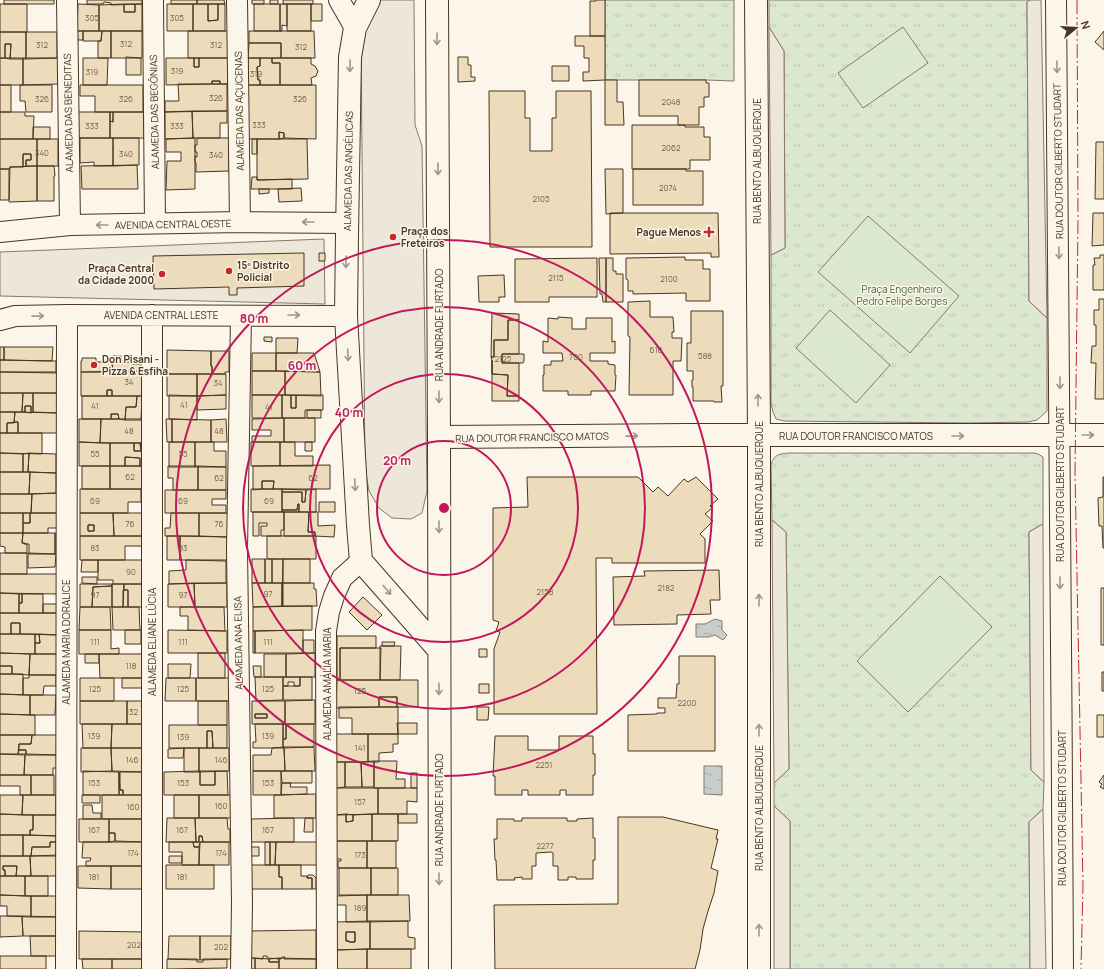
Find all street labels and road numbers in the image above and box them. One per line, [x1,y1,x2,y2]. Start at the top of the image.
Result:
street label: ALAMEDA DAS AÇUCENAS [231,51,247,171]
street label: ALAMEDA DAS BENEDITAS [60,53,76,173]
street label: ALAMEDA DAS BEGÔNIAS [146,54,162,170]
street label: RUA DOUTOR GILBERTO STUDART [1050,83,1066,239]
street label: RUA BENTO ALBUQUERQUE [750,98,764,224]
street label: ALAMEDA DAS ANGÉLICAS [340,111,356,231]
street label: AVENIDA CENTRAL OESTE [114,216,232,232]
street label: RUA ANDRADE FURTADO [432,269,446,381]
street label: AVENIDA CENTRAL LESTE [104,308,219,322]
street label: RUA DOUTOR GILBERTO STUDART [1053,406,1067,562]
street label: RUA BENTO ALBUQUERQUE [752,421,766,547]
street label: RUA DOUTOR FRANCISCO MATOS [455,429,609,445]
street label: RUA DOUTOR FRANCISCO MATOS [779,429,933,443]
street label: ALAMEDA MARIA DORALICE [59,579,73,705]
street label: ALAMEDA ELIANE LÚCIA [145,587,159,696]
street label: ALAMEDA ANA ELISA [230,595,246,690]
street label: ALAMEDA AMÁLIA MARIA [320,627,334,741]
street label: RUA DOUTOR GILBERTO STUDART [1055,730,1069,886]
street label: RUA BENTO ALBUQUERQUE [752,745,766,871]
street label: RUA ANDRADE FURTADO [432,754,446,866]

